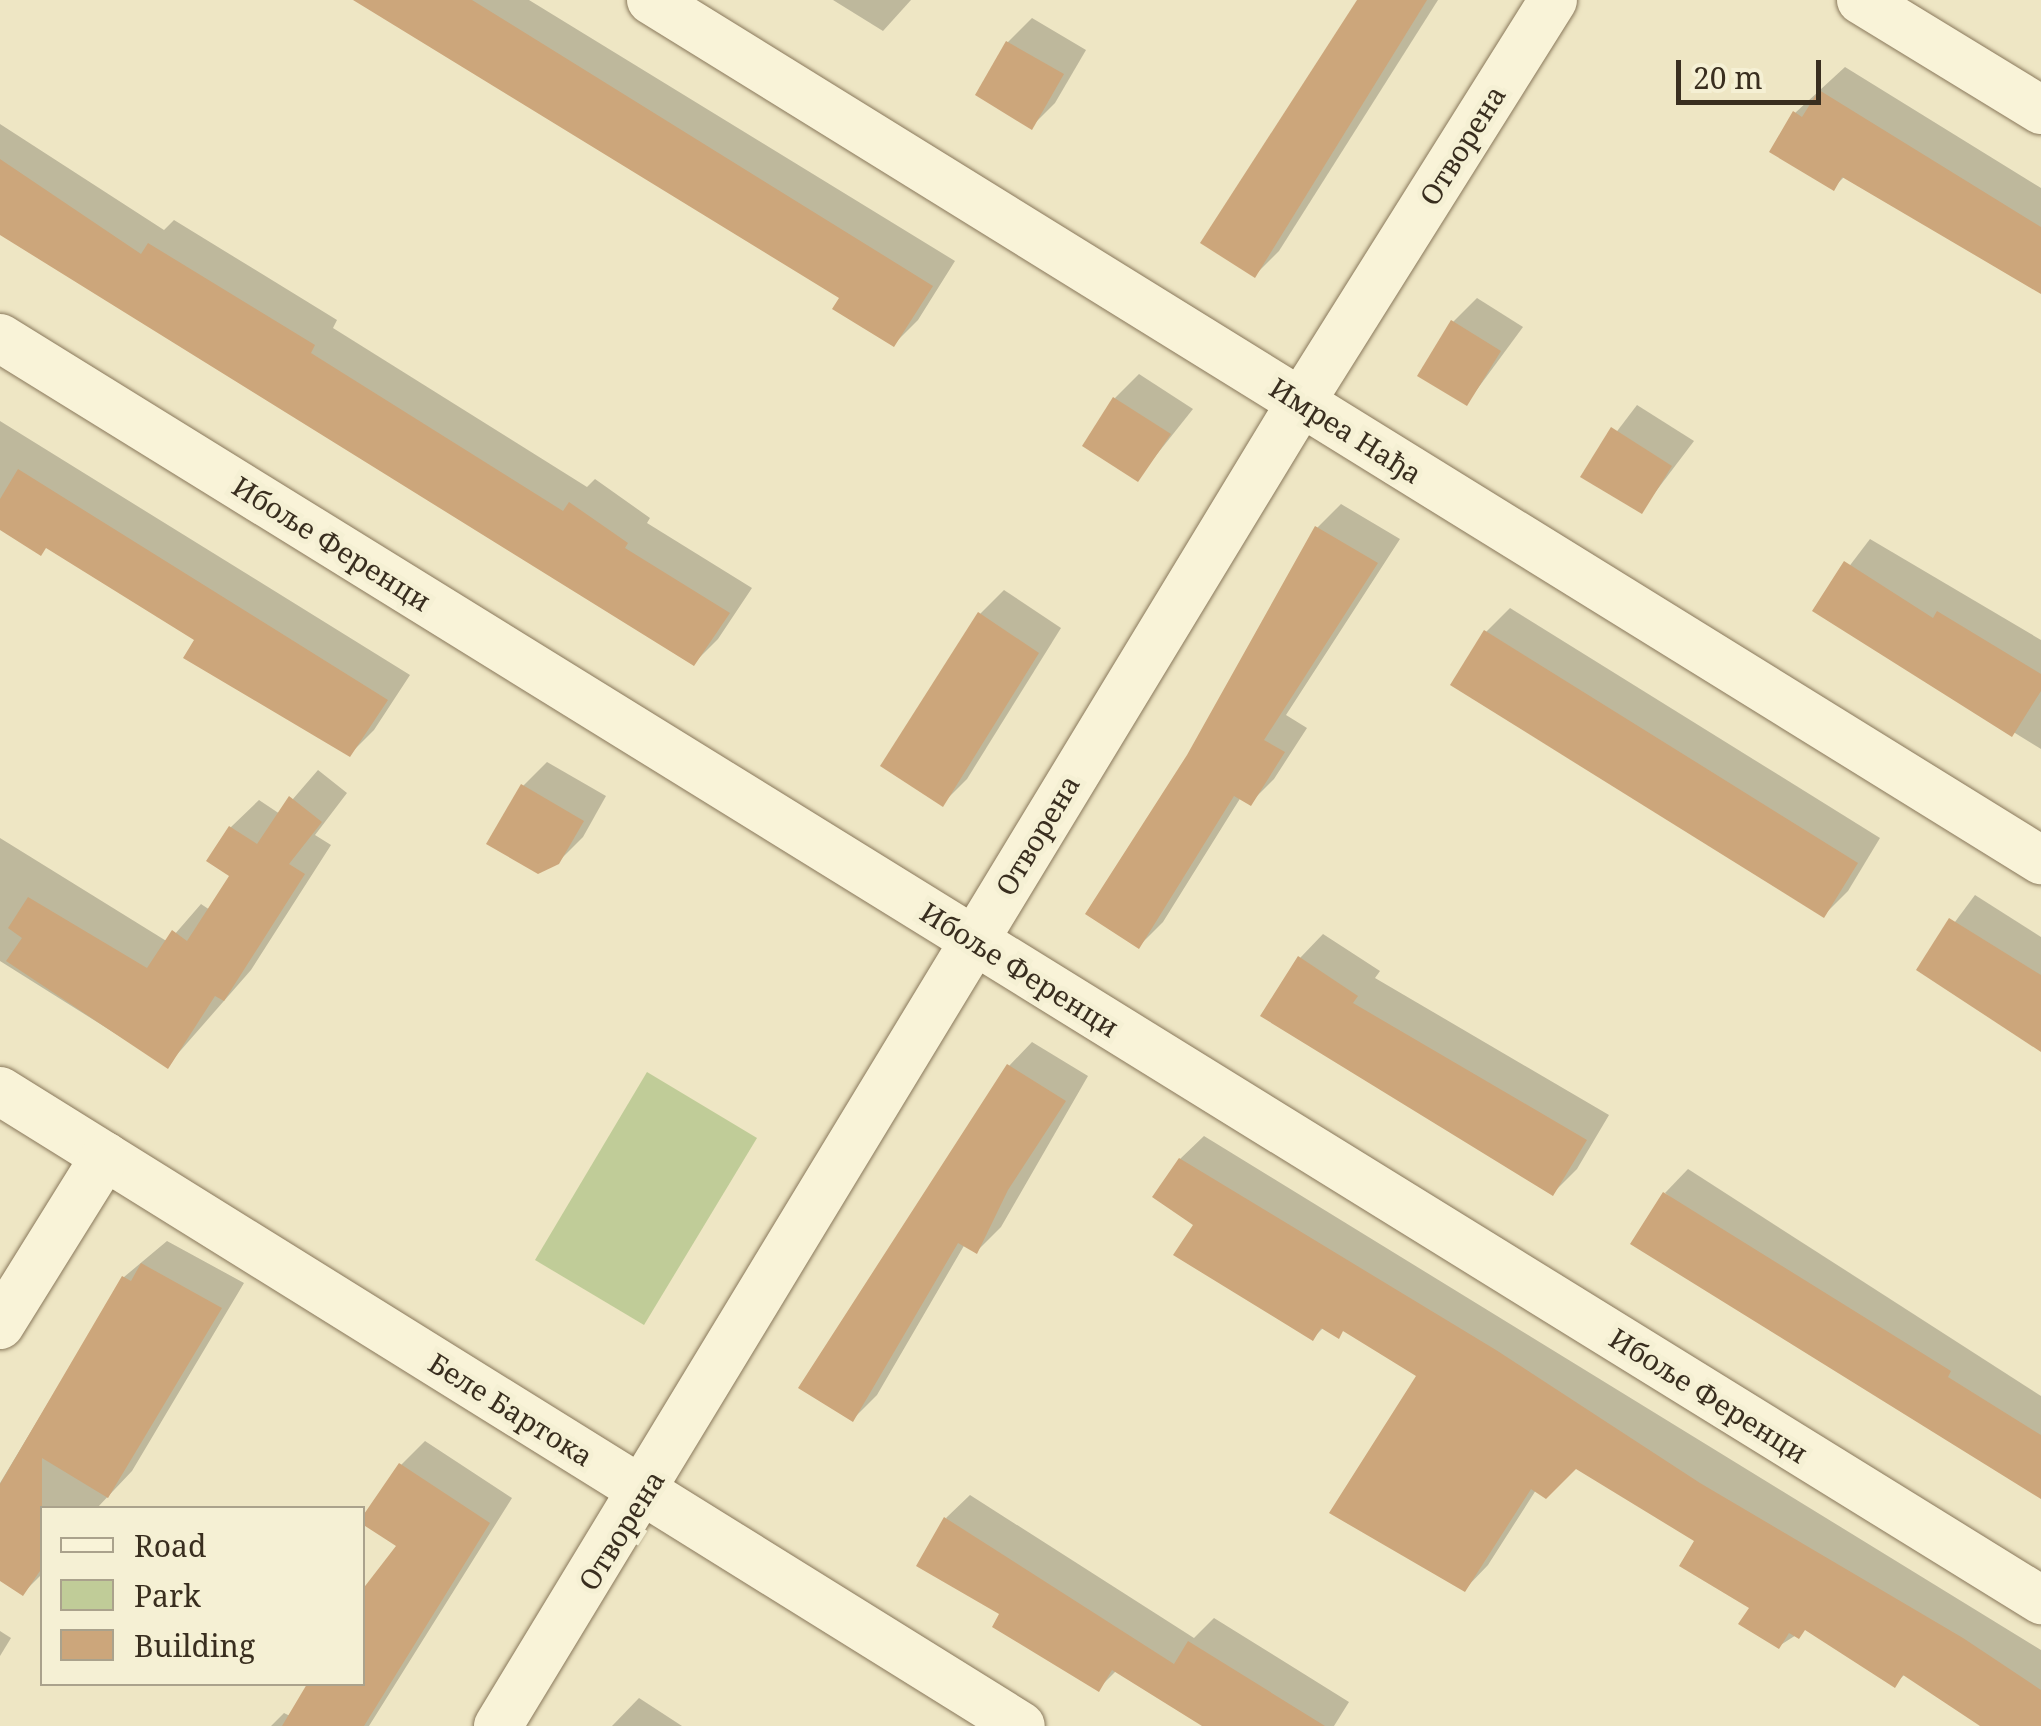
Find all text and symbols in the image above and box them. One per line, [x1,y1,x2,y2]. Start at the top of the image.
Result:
scale bar [1681,40,1826,102]
text: 20 m [1693,57,1763,98]
street label: Отворена [1412,79,1512,211]
street label: Имреа Нађа [1264,370,1428,490]
street label: Ибоље Ференци [227,469,437,617]
street label: Отворена [988,769,1086,901]
street label: Ибоље Ференци [915,895,1125,1043]
street label: Ибоље Ференци [1604,1321,1814,1469]
street label: Беле Бартока [423,1345,599,1473]
street label: Отворена [571,1464,671,1596]
legend [40,1506,365,1686]
text: Road [134,1525,206,1566]
text: Park [134,1575,201,1616]
text: Building [134,1625,255,1666]

